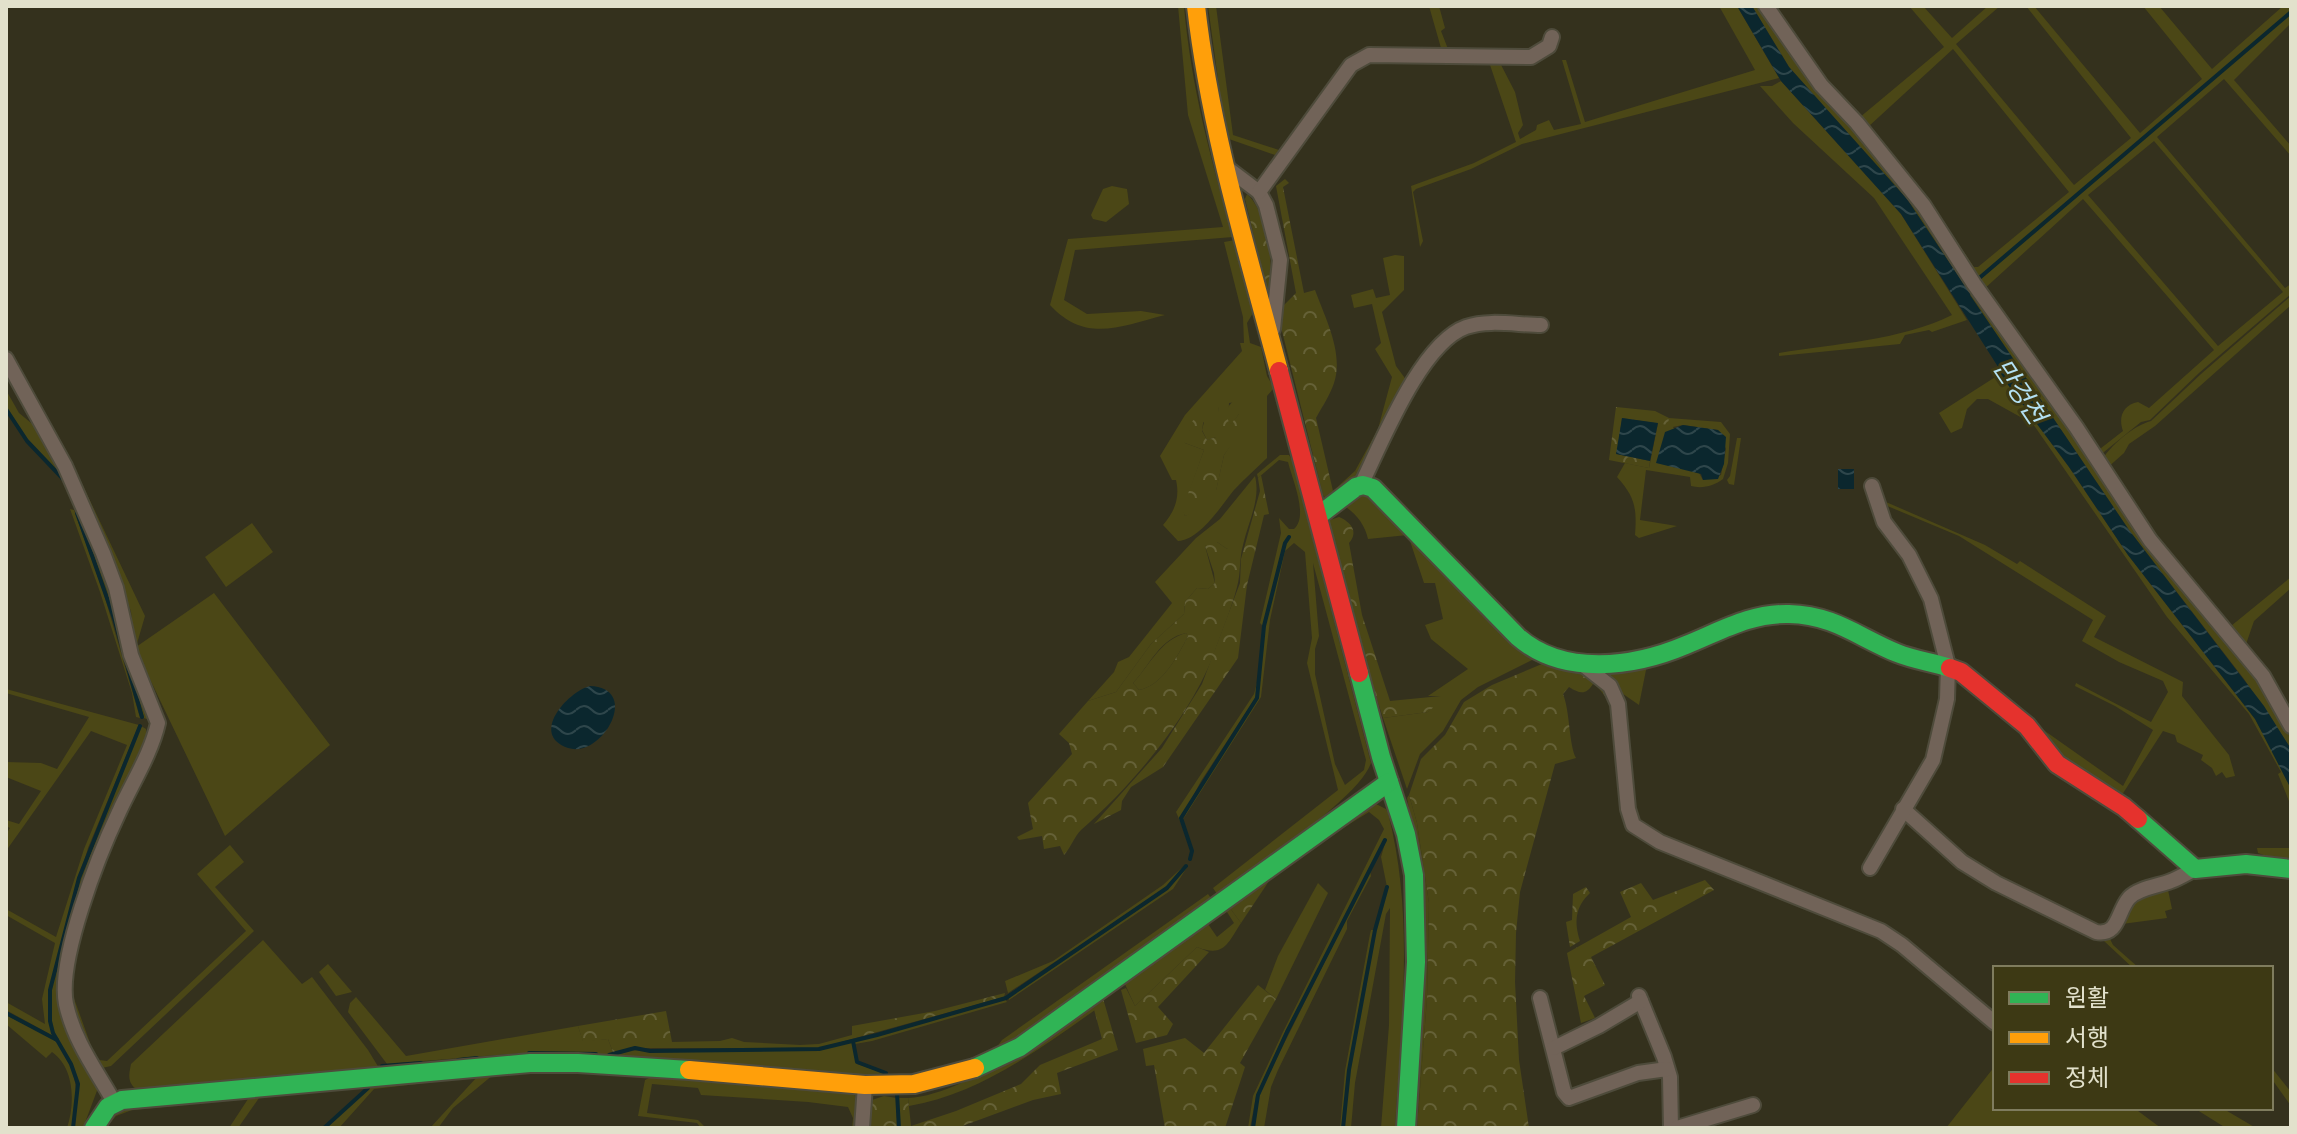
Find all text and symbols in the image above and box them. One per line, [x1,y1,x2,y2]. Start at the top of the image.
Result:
water label: 만겅천 [1988,353,2054,431]
legend [1993,966,2273,1110]
text: 원활 [2065,984,2109,1011]
text: 서행 [2065,1024,2109,1051]
text: 정체 [2065,1064,2109,1091]

